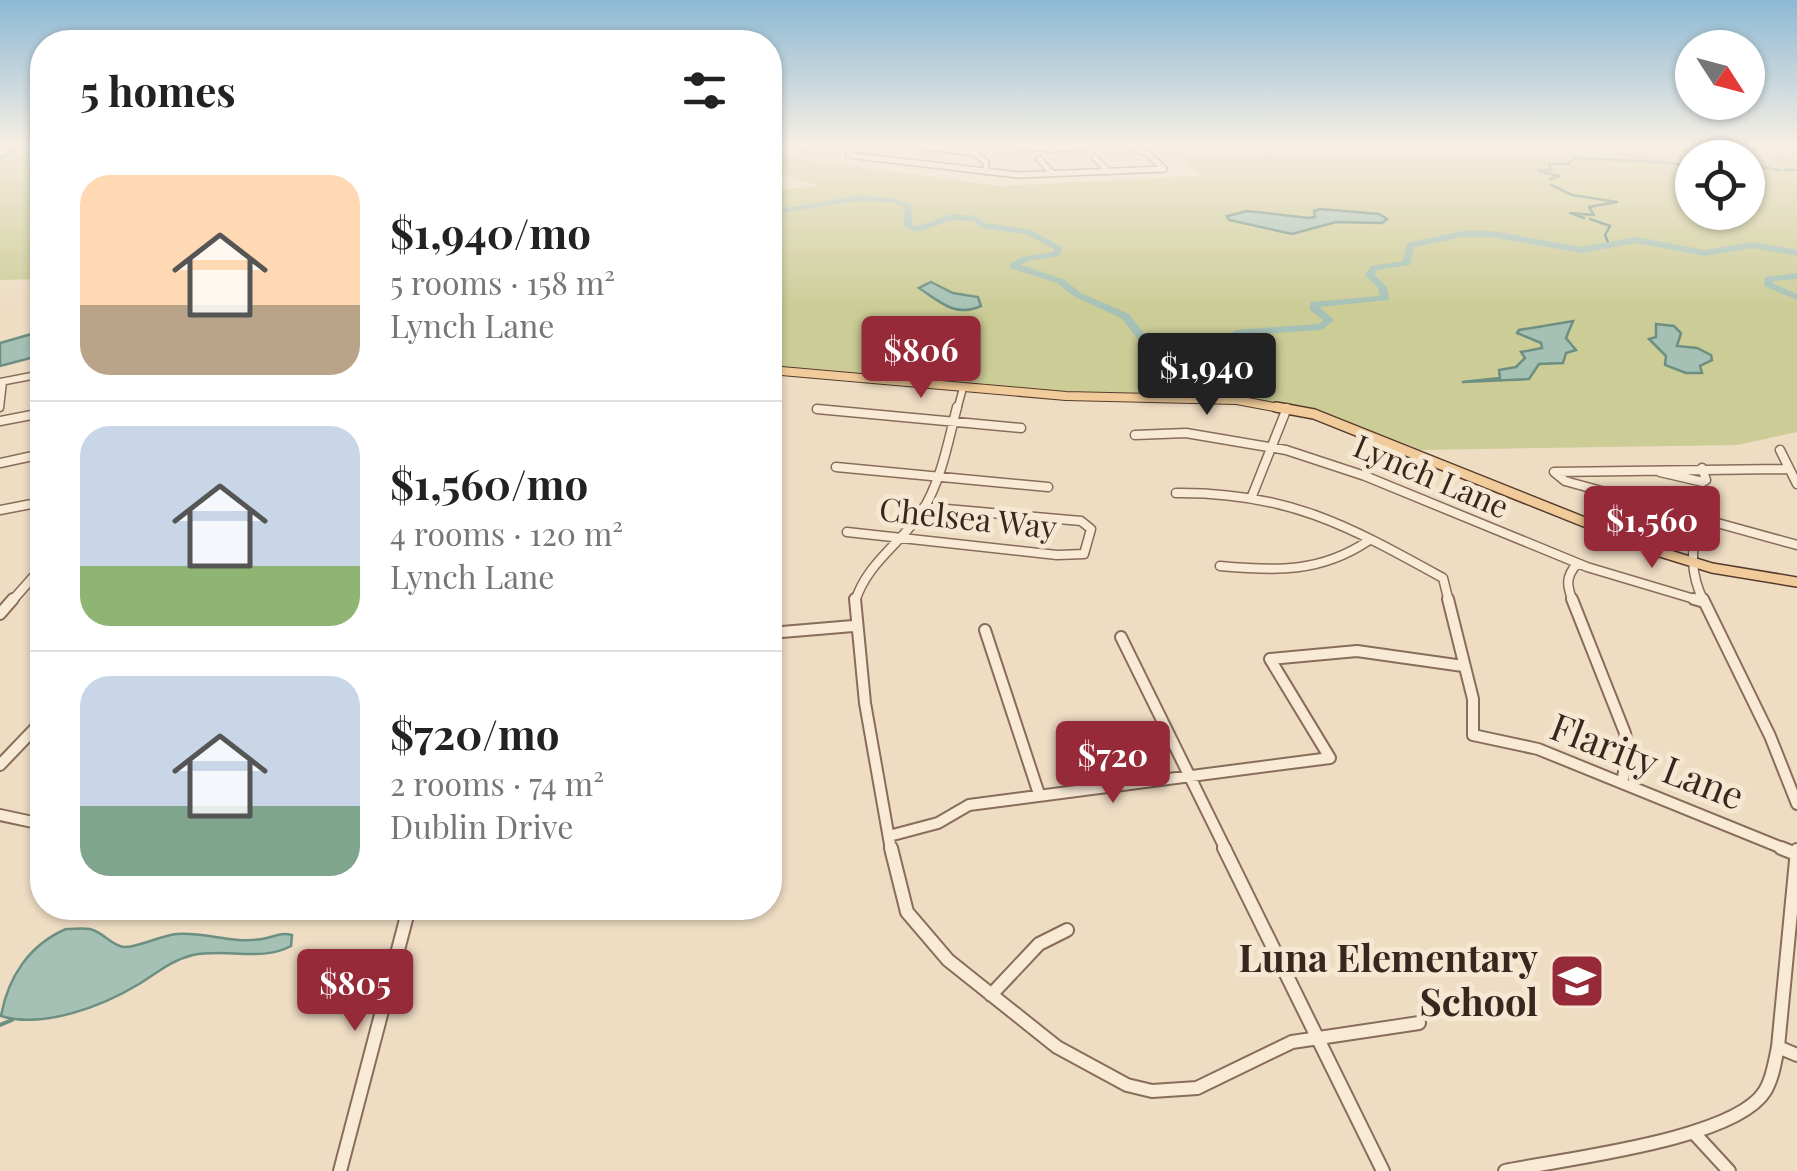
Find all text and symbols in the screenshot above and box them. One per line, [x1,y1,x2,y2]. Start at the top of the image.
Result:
north arrow [1675,30,1765,120]
map controls [1675,30,1765,230]
text: 5 homes [80,62,236,118]
icon: filters [677,63,732,118]
button: locate [1675,140,1765,230]
text: $1,940/mo [390,204,591,260]
icon: home [160,215,280,335]
text: 5 rooms · 158 m² [390,260,615,303]
text: Lynch Lane [390,303,555,346]
pin: $806 [862,316,980,401]
text: $806 [884,327,958,370]
pin: $1,940 [1126,333,1288,418]
text: $1,940 [1160,344,1254,387]
street label: Lynch Lane [1348,423,1516,527]
text: $1,560/mo [390,455,588,511]
icon: home [160,466,280,586]
street label: Chelsea Way [877,486,1059,547]
pin: $1,560 [1571,486,1733,571]
text: $1,560 [1606,497,1698,540]
text: 4 rooms · 120 m² [390,511,623,554]
text: Lynch Lane [390,554,555,597]
street label: Flarity Lane [1544,699,1752,820]
text: $720/mo [390,705,559,761]
icon: home [160,716,280,836]
pin: $720 [1054,721,1172,806]
text: $720 [1078,732,1148,775]
text: 2 rooms · 74 m² [390,761,604,804]
text: Dublin Drive [390,804,573,847]
place label: Luna Elementary School [1238,931,1538,1026]
pin: $805 [296,949,414,1034]
school or university icon: Luna Elementary School [1547,951,1607,1011]
text: $805 [319,960,391,1003]

